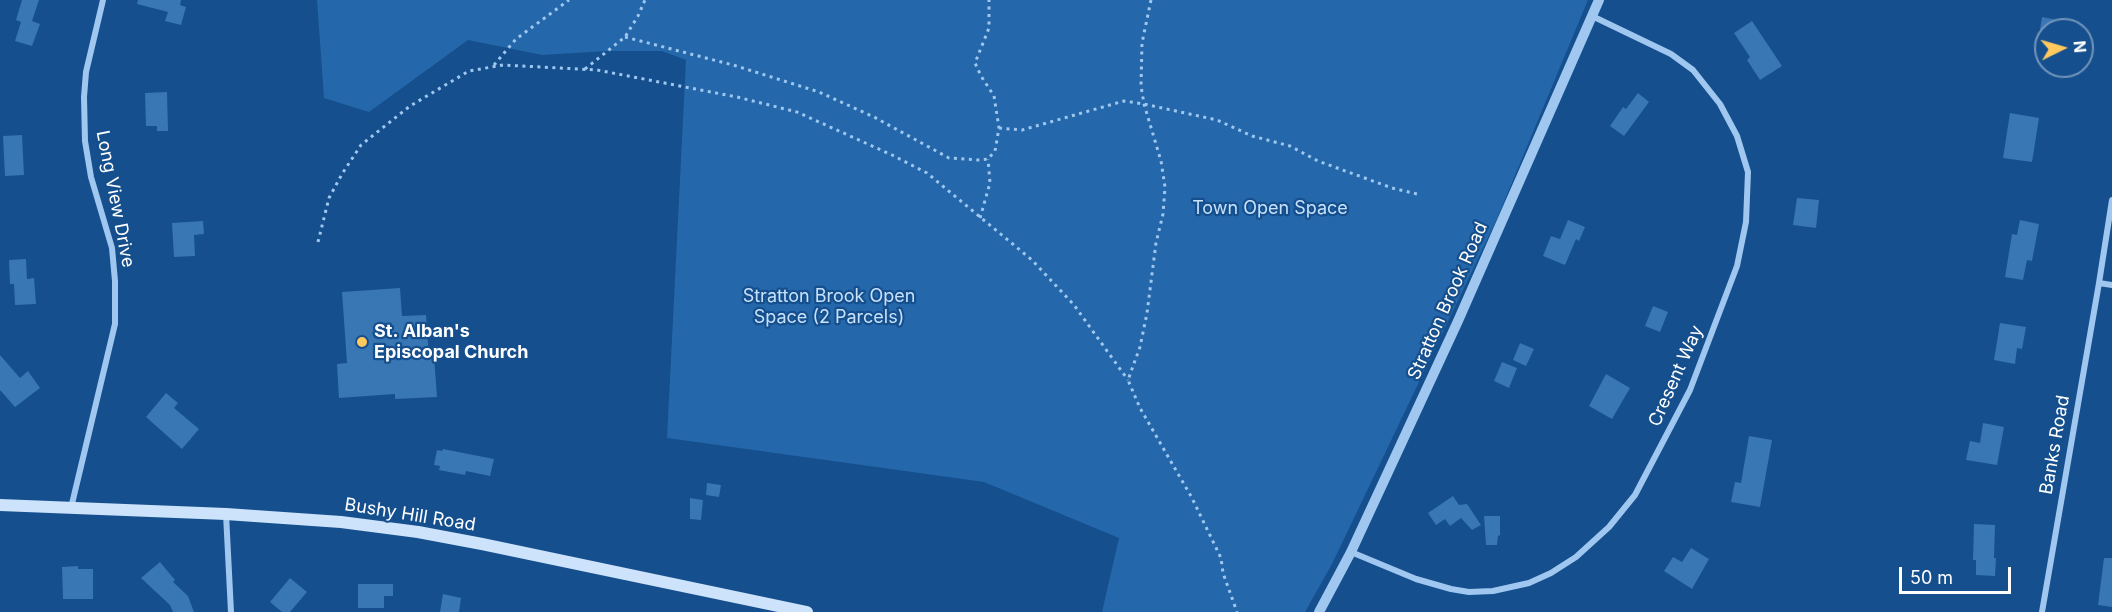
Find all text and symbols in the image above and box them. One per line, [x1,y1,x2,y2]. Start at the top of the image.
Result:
north arrow [2034,18,2094,78]
text: N [2069,40,2090,54]
street label: Long View Drive [91,129,139,269]
park label: Town Open Space [1192,198,1348,220]
street label: Stratton Brook Road [1404,219,1492,383]
park label: Stratton Brook Open Space (2 Parcels) [743,286,915,328]
place label: St. Alban's Episcopal Church [374,321,528,364]
street label: Cresent Way [1644,322,1708,430]
marker: St. Alban's Episcopal Church [355,335,369,349]
street label: Banks Road [2036,394,2074,496]
street label: Bushy Hill Road [343,494,477,536]
scale bar [1902,555,2014,593]
text: 50 m [1910,567,1953,588]

